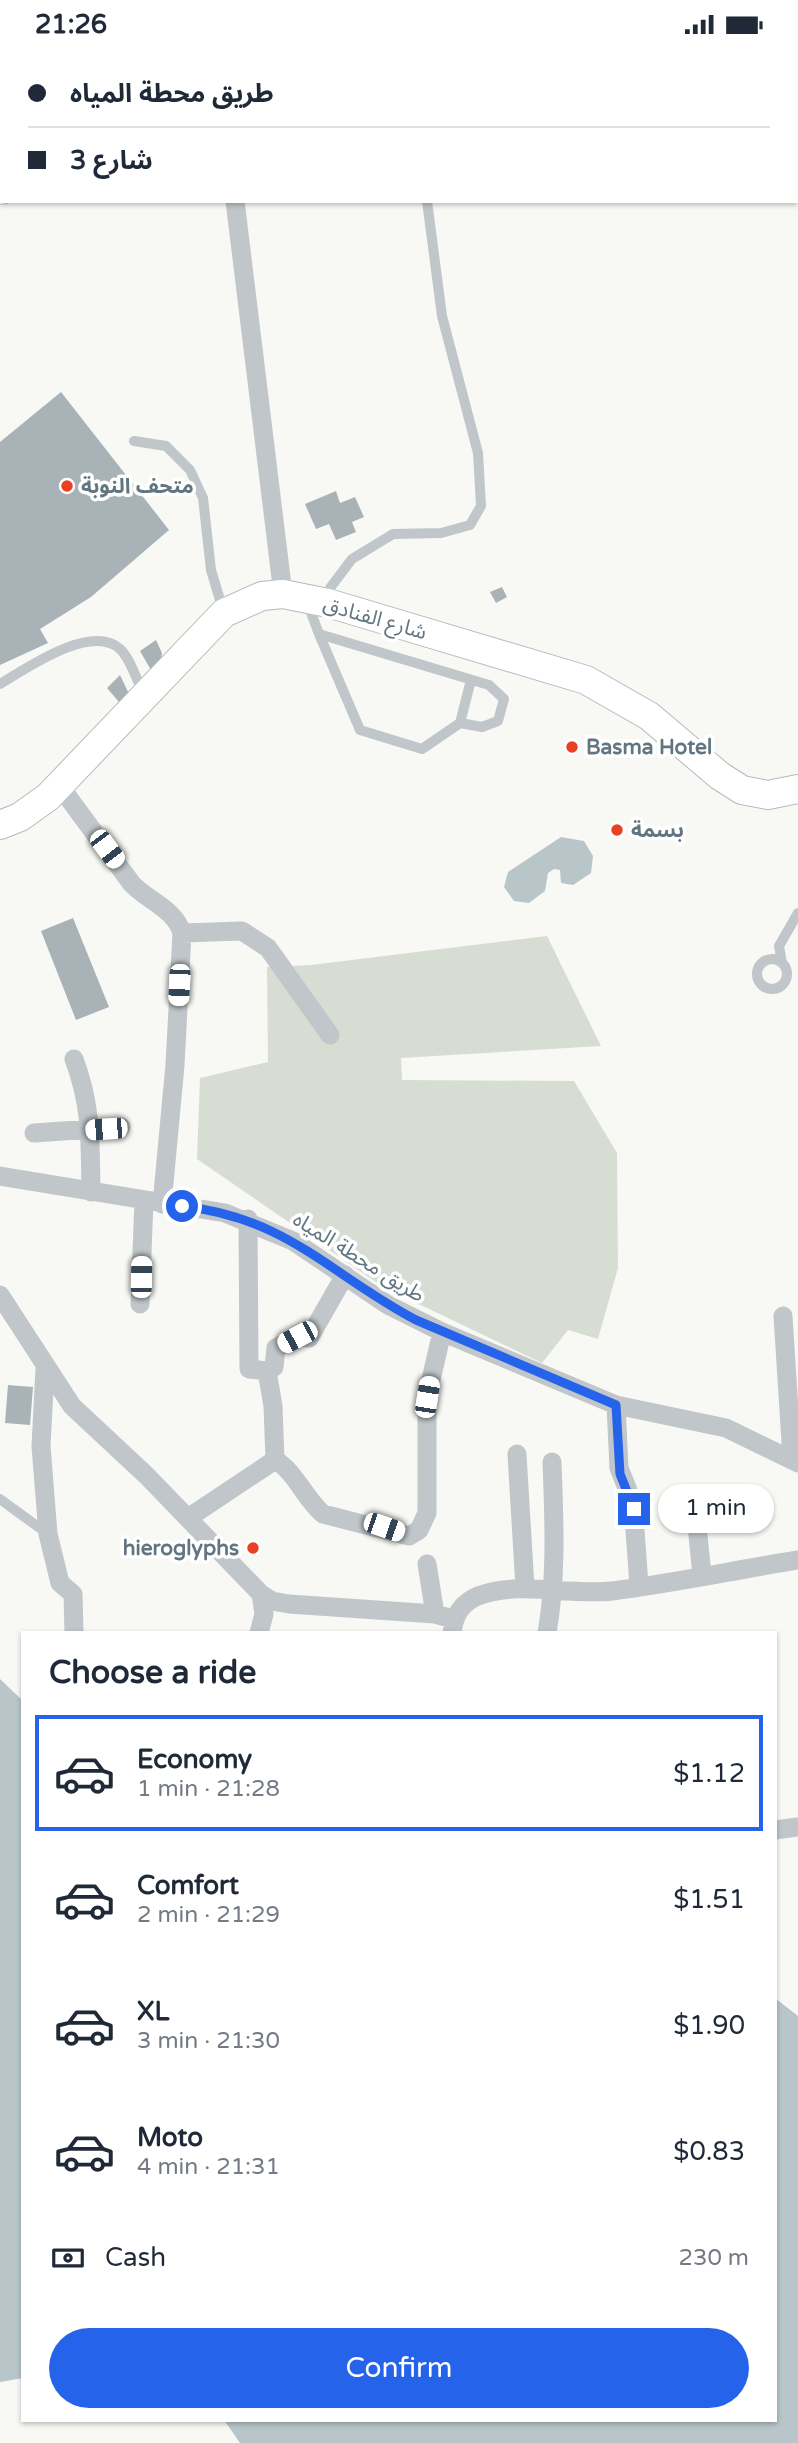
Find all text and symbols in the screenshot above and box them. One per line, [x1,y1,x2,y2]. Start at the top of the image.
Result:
text: 21:26 [35,9,107,40]
text: طريق محطة المياه [70,78,274,109]
text: شارع 3 [70,145,153,176]
place label: متحف النوبة [81,474,194,499]
marker: متحف النوبة [59,478,75,494]
street label: شارع الفنادق [320,592,430,647]
place label: Basma Hotel [586,735,712,760]
marker: Basma Hotel [564,739,580,755]
place label: بسمة [631,818,684,843]
marker: بسمة [609,822,625,838]
car [86,826,129,872]
car [168,963,191,1007]
car [85,1117,128,1141]
route start [166,1190,198,1222]
street label: طريق محطة المياه [288,1207,429,1308]
car [131,1256,152,1298]
car [274,1318,321,1356]
car [414,1375,441,1419]
callout: 1 min [658,1485,774,1533]
route end [618,1493,650,1525]
text: 1 min [685,1494,747,1522]
car [361,1510,408,1544]
place label: hieroglyphs [123,1536,239,1561]
marker: hieroglyphs [245,1540,261,1556]
text: Choose a ride [49,1654,256,1692]
icon: car [53,1742,116,1805]
text: Economy [137,1744,252,1775]
text: $1.12 [673,1758,745,1789]
text: 1 min · 21:28 [137,1775,280,1803]
icon: car [53,1868,116,1931]
text: Comfort [137,1870,239,1901]
text: $1.51 [673,1884,745,1915]
text: 2 min · 21:29 [137,1901,280,1929]
icon: car [53,1994,116,2057]
text: XL [137,1996,169,2027]
text: $1.90 [673,2010,745,2041]
text: 3 min · 21:30 [137,2027,280,2055]
icon: car [53,2120,116,2183]
text: Moto [137,2122,203,2153]
text: $0.83 [673,2136,745,2167]
text: 4 min · 21:31 [137,2153,280,2181]
icon: cash [49,2239,87,2277]
text: Cash [105,2242,166,2273]
text: 230 m [679,2244,749,2272]
button: Confirm [49,2328,749,2408]

